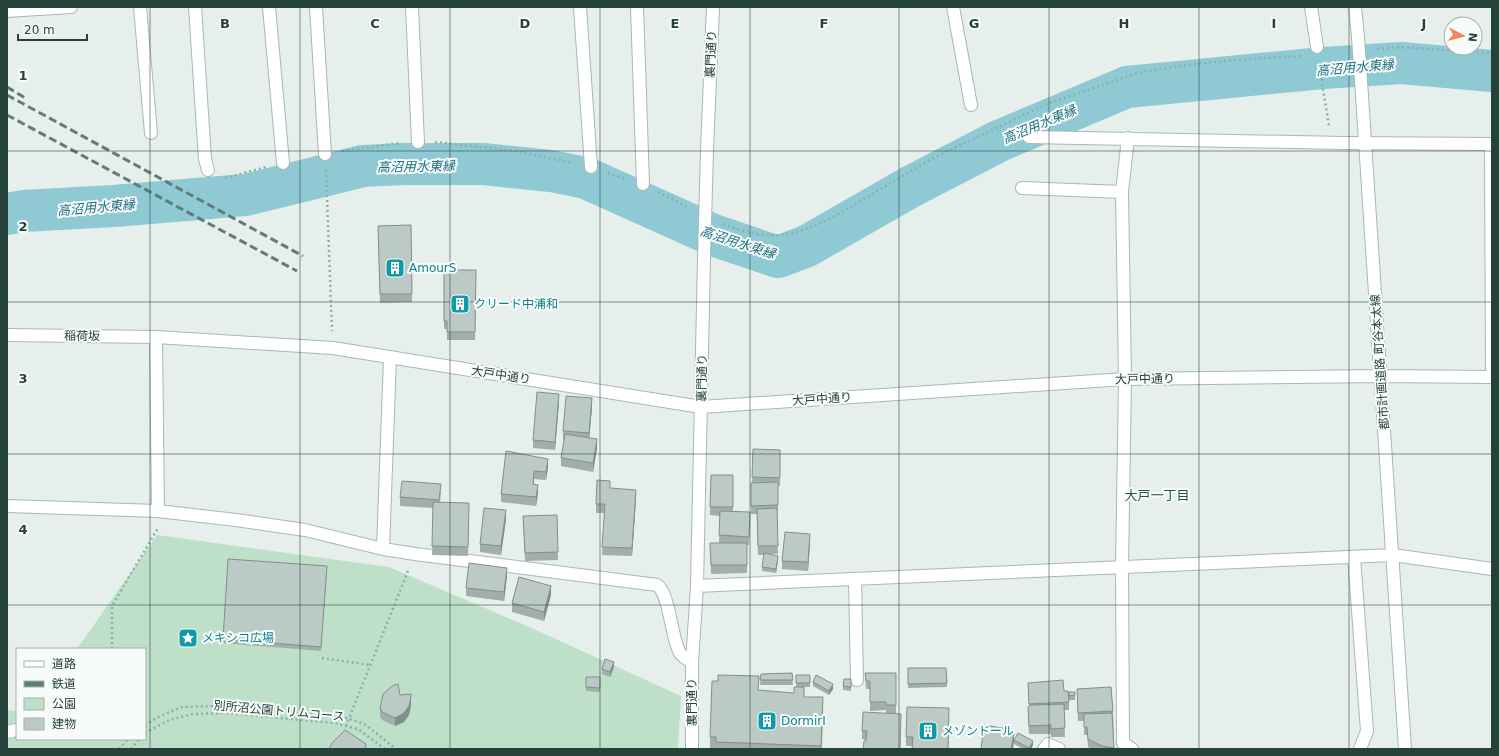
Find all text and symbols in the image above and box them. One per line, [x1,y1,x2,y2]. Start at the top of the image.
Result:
scale bar [18,16,87,42]
text: B [220,16,230,31]
text: C [370,16,380,31]
text: D [520,16,531,31]
text: E [671,16,679,31]
text: F [820,16,828,31]
text: G [969,16,979,31]
text: H [1119,16,1129,31]
text: I [1272,16,1276,31]
text: J [1421,16,1426,31]
north arrow [1443,16,1483,56]
text: 20 m [24,23,55,37]
street label: 裏門通り [703,30,719,78]
text: N [1465,32,1479,43]
water label: 高沼用水東縁 [1316,56,1397,78]
text: 1 [18,68,28,83]
water label: 高沼用水東縁 [1000,102,1080,147]
water label: 高沼用水東縁 [377,158,457,175]
water label: 高沼用水東縁 [57,196,138,218]
text: 2 [18,219,28,234]
water label: 高沼用水東縁 [698,223,779,262]
building icon: AmourS [384,257,406,279]
place label: AmourS [409,261,456,275]
building icon: クリード中浦和 [449,293,471,315]
street label: 都市計画道路 町谷本太線 [1368,294,1392,430]
place label: クリード中浦和 [474,297,558,311]
street label: 稲荷坂 [64,329,100,343]
street label: 裏門通り [695,354,709,402]
street label: 大戸中通り [470,363,532,387]
text: 3 [18,371,28,386]
street label: 大戸中通り [1115,371,1175,387]
street label: 大戸中通り [792,390,852,408]
district label: 大戸一丁目 [1124,488,1190,503]
text: 4 [18,522,28,537]
place icon: メキシコ広場 [177,627,199,649]
place label: メキシコ広場 [202,631,274,645]
legend [16,648,146,740]
text: 道路 [52,657,76,671]
text: 鉄道 [52,677,76,691]
street label: 裏門通り [685,678,699,726]
text: 公園 [52,697,76,711]
street label: 別所沼公園トリムコース [213,698,345,724]
building icon: DormirⅠ [756,710,778,732]
place label: DormirⅠ [781,714,826,728]
text: 建物 [52,717,76,731]
building icon: メゾンドール [917,720,939,742]
place label: メゾンドール [942,724,1014,738]

